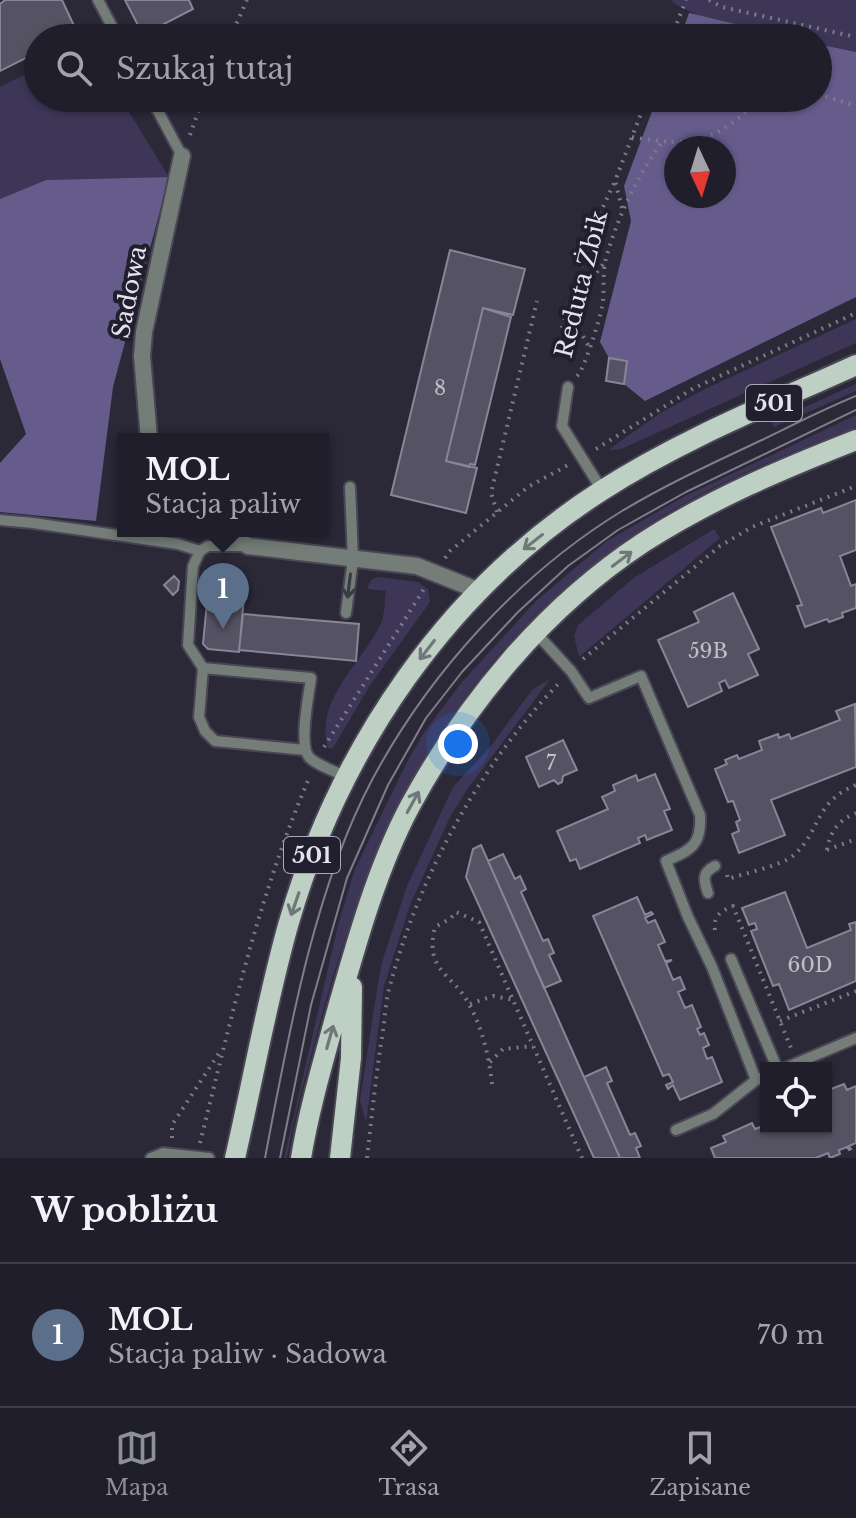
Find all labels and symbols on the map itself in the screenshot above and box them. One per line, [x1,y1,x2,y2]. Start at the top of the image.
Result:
north arrow [664,136,736,208]
street label: Reduta Żbik [549,207,613,361]
street label: Sadowa [106,243,152,341]
house number: 8 [434,376,446,400]
road number: 501 [746,385,802,421]
one-way arrow [523,533,544,550]
one-way arrow [610,550,632,567]
pin: 1 [197,563,249,629]
one-way arrow [342,572,357,598]
one-way arrow [419,639,436,660]
house number: 59B [688,639,728,663]
your location [438,724,478,764]
house number: 7 [546,751,557,775]
one-way arrow [406,790,421,814]
road number: 501 [284,837,340,873]
one-way arrow [287,892,302,917]
house number: 60D [788,953,832,977]
one-way arrow [323,1025,338,1051]

